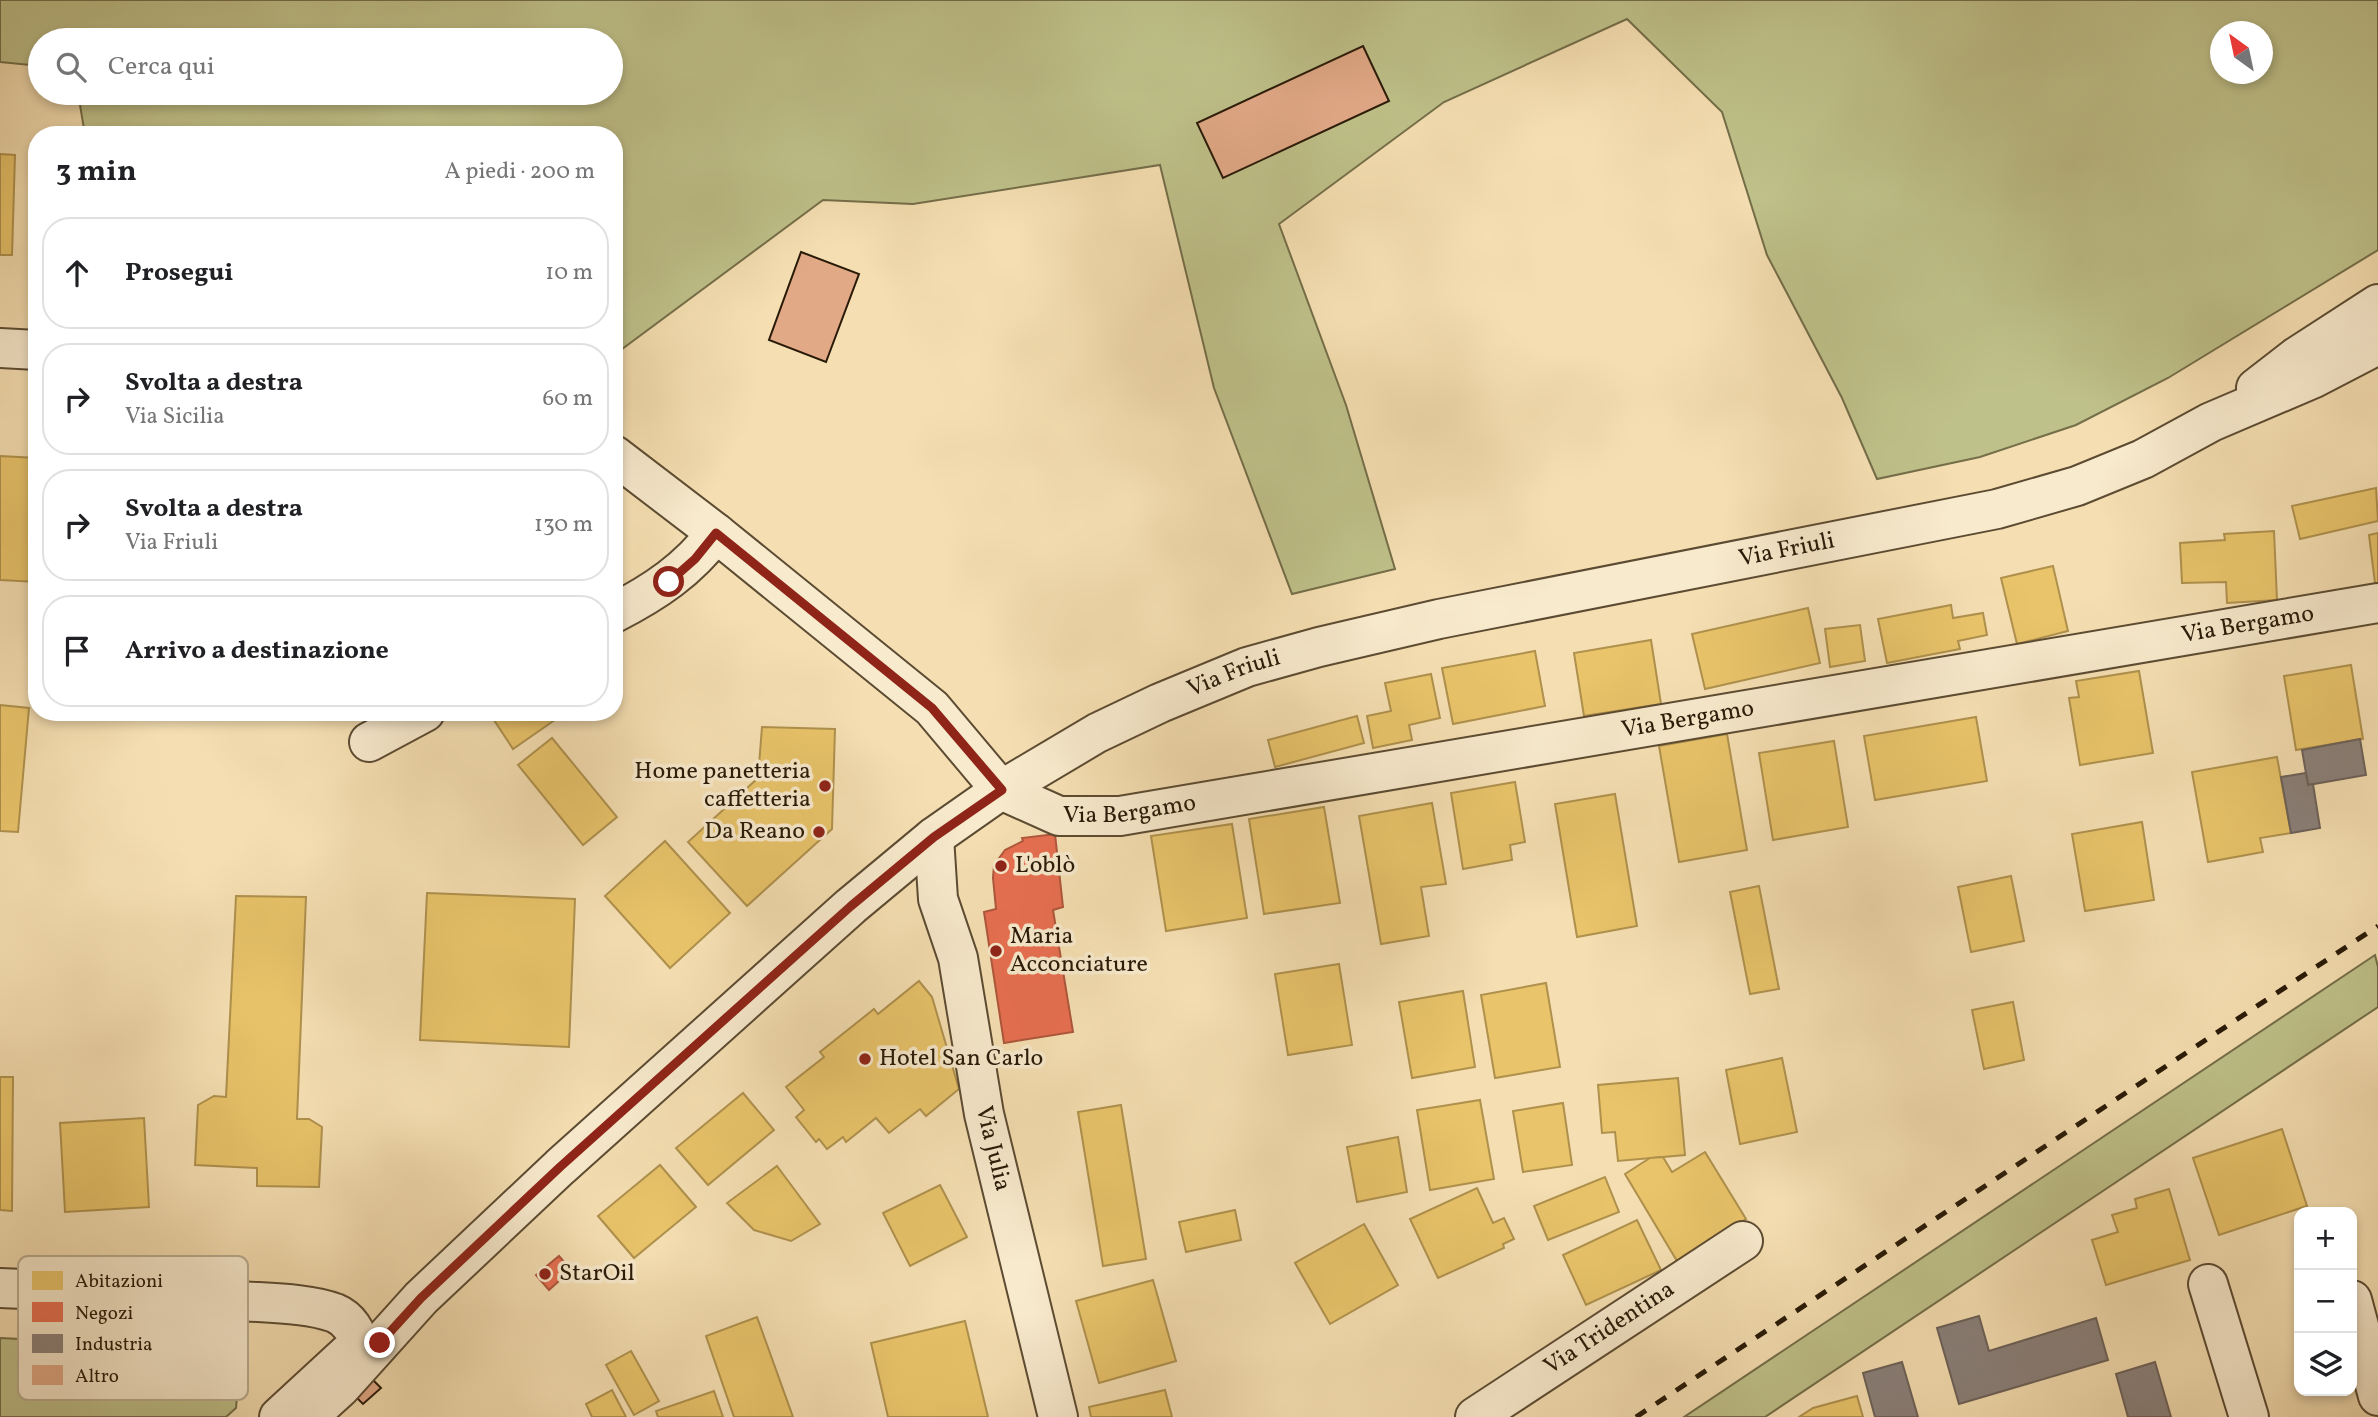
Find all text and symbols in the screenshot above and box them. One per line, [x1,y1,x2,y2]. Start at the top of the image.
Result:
north arrow [2210,21,2273,84]
search box [28,28,623,105]
icon: search [52,48,90,86]
text: Cerca qui [108,49,215,85]
text: 3 min [56,151,137,193]
text: A piedi · 200 m [444,156,595,188]
icon: ahead [58,254,96,292]
text: Prosegui [125,255,233,291]
text: 10 m [545,257,593,289]
text: Svolta a destra [125,365,303,401]
icon: right [58,380,96,418]
text: 60 m [543,383,593,415]
text: Via Sicilia [125,401,225,433]
text: Svolta a destra [125,491,303,527]
icon: right [58,506,96,544]
text: 130 m [534,509,593,541]
street label: Via Friuli [1736,524,1838,577]
text: Via Friuli [125,527,218,559]
route start [653,566,684,597]
street label: Via Bergamo [2179,597,2317,653]
icon: arrive [58,632,96,670]
text: Arrivo a destinazione [125,633,389,669]
street label: Via Friuli [1182,641,1284,707]
street label: Via Bergamo [1619,692,1757,748]
place label: Home panetteria caffetteria [634,755,811,817]
marker: Home panetteria caffetteria [817,778,833,794]
street label: Via Bergamo [1063,786,1199,833]
place label: Da Reano [704,815,805,849]
marker: Da Reano [811,824,827,840]
place label: L'oblò [1015,849,1075,883]
marker: L'oblò [993,858,1009,874]
place label: Maria Acconciature [1010,920,1148,982]
marker: Maria Acconciature [988,943,1004,959]
place label: Hotel San Carlo [879,1042,1043,1076]
marker: Hotel San Carlo [857,1051,873,1067]
street label: Via Julia [966,1103,1019,1195]
map controls [2294,1207,2357,1396]
button: + [2294,1207,2357,1270]
legend [18,1256,248,1400]
place label: StarOil [559,1257,635,1291]
marker: StarOil [537,1266,553,1282]
text: Abitazioni [75,1269,163,1295]
button: − [2294,1270,2357,1333]
street label: Via Tridentina [1537,1273,1682,1384]
text: Negozi [75,1301,133,1327]
route end [364,1327,395,1358]
text: Industria [75,1332,152,1358]
button: layers [2294,1333,2357,1396]
text: Altro [75,1364,119,1390]

